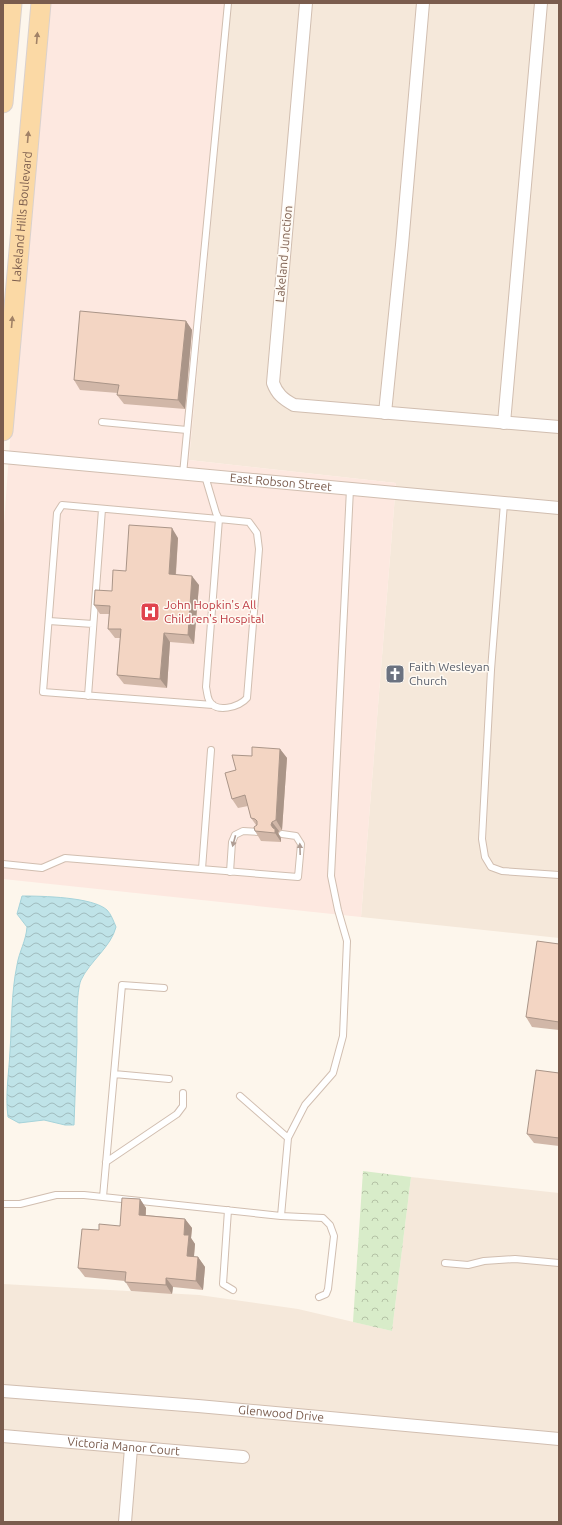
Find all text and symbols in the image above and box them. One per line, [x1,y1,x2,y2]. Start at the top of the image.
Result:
one-way arrow [34,32,41,44]
one-way arrow [25,131,31,143]
street label: Lakeland Hills Boulevard [9,151,34,283]
street label: Lakeland Junction [273,205,294,303]
one-way arrow [8,316,15,328]
street label: East Robson Street [229,471,333,493]
place label: John Hopkin's All Children's Hospital [164,598,264,625]
hospital icon: John Hopkin's All Children's Hospital [139,601,161,623]
place label: Faith Wesleyan Church [409,660,490,687]
church icon: Faith Wesleyan Church [384,663,406,685]
one-way arrow [230,835,236,848]
one-way arrow [297,842,303,855]
street label: Glenwood Drive [238,1403,325,1423]
street label: Victoria Manor Court [67,1435,181,1457]

